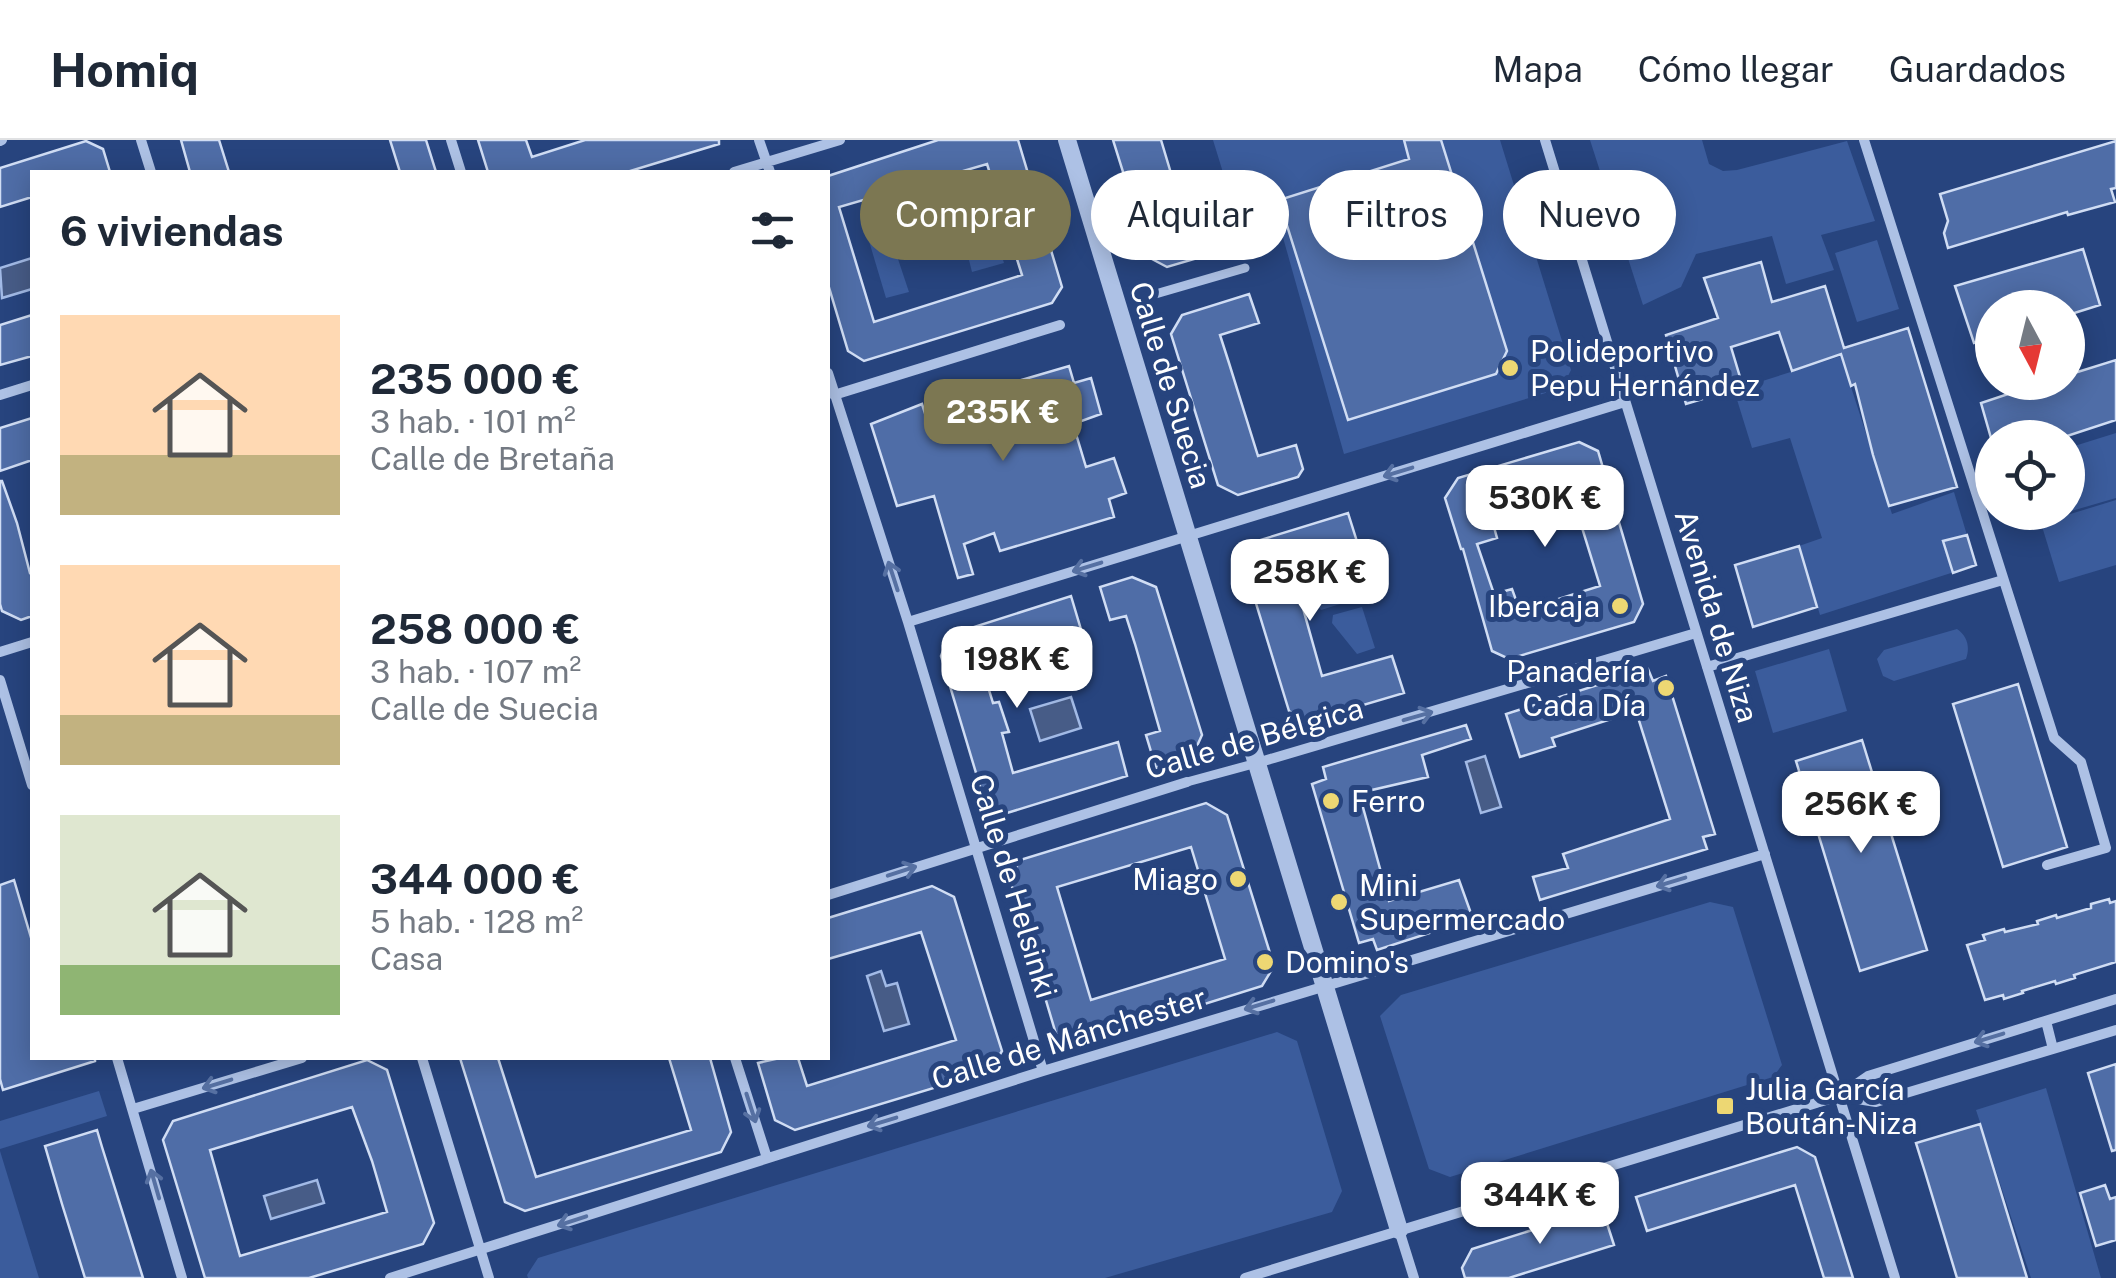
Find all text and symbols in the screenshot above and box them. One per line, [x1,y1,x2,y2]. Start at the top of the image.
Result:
text: Homiq [50,41,199,98]
text: Mapa [1493,49,1583,90]
text: Cómo llegar [1638,49,1834,90]
text: Guardados [1889,49,2066,90]
chip: Comprar [860,170,1071,260]
chip: Alquilar [1091,170,1289,260]
chip: Filtros [1309,170,1483,260]
chip: Nuevo [1503,170,1676,260]
icon: filters [745,203,800,258]
text: 6 viviendas [60,206,284,255]
street label: Calle de Suecia [1122,277,1220,493]
north arrow [1975,290,2085,400]
map controls [1975,290,2085,530]
place label: Polideportivo Pepu Hernández [1530,333,1760,403]
text: 235 000 € [370,354,580,403]
icon: home [140,355,260,475]
marker: Polideportivo Pepu Hernández [1499,357,1521,379]
pin: 235K € [922,379,1084,464]
text: 235K € [946,393,1060,430]
text: 3 hab. · 101 m² [370,403,576,440]
button: locate [1975,420,2085,530]
text: Calle de Bretaña [370,440,615,477]
one-way arrow [1382,464,1414,482]
pin: 530K € [1464,465,1626,550]
text: 530K € [1488,479,1602,516]
street label: Avenida de Niza [1668,505,1766,727]
pin: 258K € [1229,539,1391,624]
text: 258K € [1253,553,1367,590]
one-way arrow [1072,559,1103,577]
one-way arrow [883,560,901,592]
place label: Ibercaja [1488,588,1600,624]
marker: Ibercaja [1609,595,1631,617]
text: 258 000 € [370,604,580,653]
icon: home [140,605,260,725]
pin: 198K € [936,626,1098,711]
text: 198K € [963,640,1071,677]
text: 3 hab. · 107 m² [370,653,581,690]
place label: Panadería Cada Día [1506,653,1646,723]
marker: Panadería Cada Día [1655,677,1677,699]
text: Calle de Suecia [370,690,599,727]
street label: Calle de Bélgica [1141,690,1367,786]
one-way arrow [1401,706,1433,724]
street label: Calle de Helsinki [963,770,1065,1002]
pin: 256K € [1780,771,1942,856]
place label: Ferro [1351,783,1426,819]
text: 256K € [1804,785,1918,822]
marker: Ferro [1320,790,1342,812]
text: 344 000 € [370,854,580,903]
icon: home [140,855,260,975]
one-way arrow [885,861,917,879]
place label: Miago [1132,861,1218,897]
place label: Mini Supermercado [1359,867,1565,937]
marker: Miago [1227,868,1249,890]
one-way arrow [1656,874,1687,892]
marker: Mini Supermercado [1328,891,1350,913]
text: 5 hab. · 128 m² [370,903,583,940]
text: Casa [370,940,443,977]
place label: Domino's [1285,944,1409,980]
marker: Domino's [1254,951,1276,973]
street label: Calle de Mánchester [927,979,1211,1097]
one-way arrow [1244,998,1275,1016]
one-way arrow [1974,1030,2006,1048]
place label: Julia García Boután-Niza [1745,1071,1918,1141]
one-way arrow [202,1076,233,1094]
one-way arrow [743,1091,761,1123]
marker: Julia García Boután-Niza [1714,1095,1736,1117]
one-way arrow [866,1114,898,1132]
pin: 344K € [1459,1162,1621,1247]
one-way arrow [145,1169,163,1201]
text: 344K € [1483,1176,1597,1213]
one-way arrow [557,1214,589,1232]

